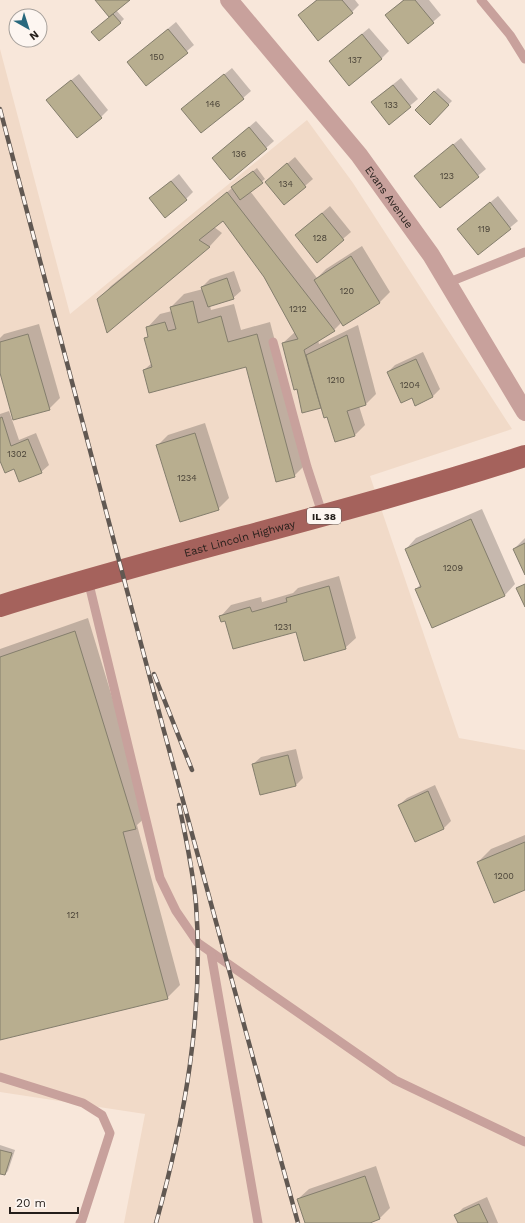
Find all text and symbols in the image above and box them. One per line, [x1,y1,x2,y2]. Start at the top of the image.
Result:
north arrow [8,8,48,48]
text: N [27,28,41,43]
house number: 150 [150,52,165,62]
house number: 137 [348,55,362,65]
house number: 146 [206,99,220,109]
house number: 133 [384,100,398,110]
house number: 136 [232,149,246,159]
street label: Evans Avenue [362,164,416,231]
house number: 123 [440,171,454,181]
house number: 134 [279,179,294,189]
house number: 119 [478,224,490,234]
house number: 128 [313,233,327,243]
house number: 120 [340,286,355,296]
house number: 1212 [289,304,307,314]
house number: 1210 [327,375,345,385]
house number: 1204 [400,380,420,390]
house number: 1302 [7,449,27,459]
house number: 1234 [177,473,197,483]
road number: IL 38 [307,508,341,524]
street label: East Lincoln Highway [183,517,297,560]
house number: 1209 [443,563,463,573]
house number: 1231 [274,622,292,632]
house number: 1200 [494,871,514,881]
house number: 121 [67,910,79,920]
scale bar [10,1189,78,1215]
text: 20 m [16,1196,46,1210]

